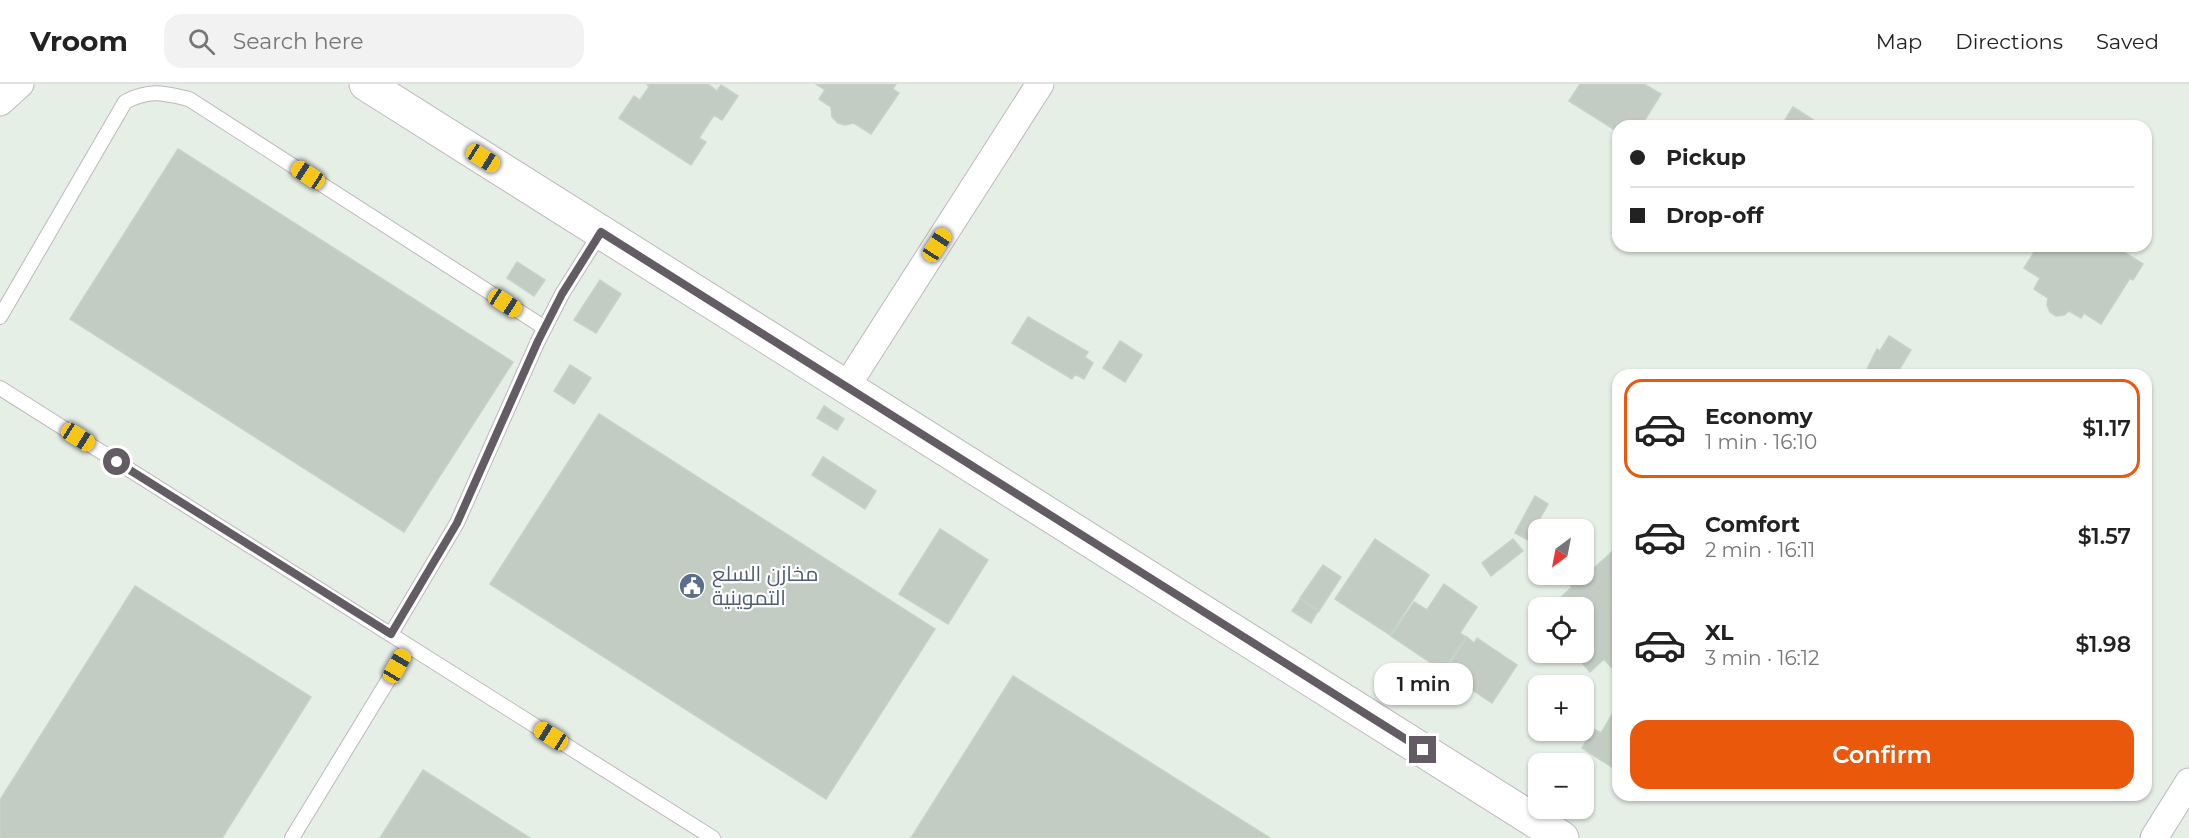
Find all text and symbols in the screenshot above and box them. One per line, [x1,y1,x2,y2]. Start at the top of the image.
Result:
search box [164,14,584,68]
text: Vroom [30,24,128,58]
icon: search [185,25,218,58]
text: Search here [233,28,364,55]
text: Map [1876,29,1922,54]
text: Directions [1955,29,2063,54]
text: Saved [2096,29,2159,54]
car [463,141,503,175]
text: Pickup [1666,144,1746,171]
car [288,158,328,192]
text: Drop-off [1666,202,1764,229]
car [920,225,954,265]
car [485,286,525,320]
icon: car [1633,402,1687,456]
text: Economy [1705,403,1813,430]
text: $1.17 [2082,415,2131,442]
car [58,420,98,454]
text: 1 min · 16:10 [1705,430,1817,454]
route start [103,448,130,475]
icon: car [1633,510,1687,564]
text: Comfort [1705,511,1800,538]
north arrow [1528,519,1594,585]
map controls [1528,519,1594,819]
text: $1.57 [2078,523,2131,550]
text: 2 min · 16:11 [1705,538,1815,562]
place label: مخازن السلع التموينية [712,561,819,610]
public building icon: مخازن السلع التموينية [677,571,707,601]
button: locate [1528,597,1594,663]
icon: car [1633,618,1687,672]
text: XL [1705,619,1734,646]
text: $1.98 [2075,631,2131,658]
car [380,646,414,686]
text: 3 min · 16:12 [1705,646,1819,670]
callout: 1 min [1374,663,1472,705]
text: 1 min [1397,672,1450,696]
button: + [1528,675,1594,741]
car [531,719,571,753]
button: Confirm [1630,720,2134,789]
route end [1409,736,1436,763]
button: − [1528,753,1594,819]

